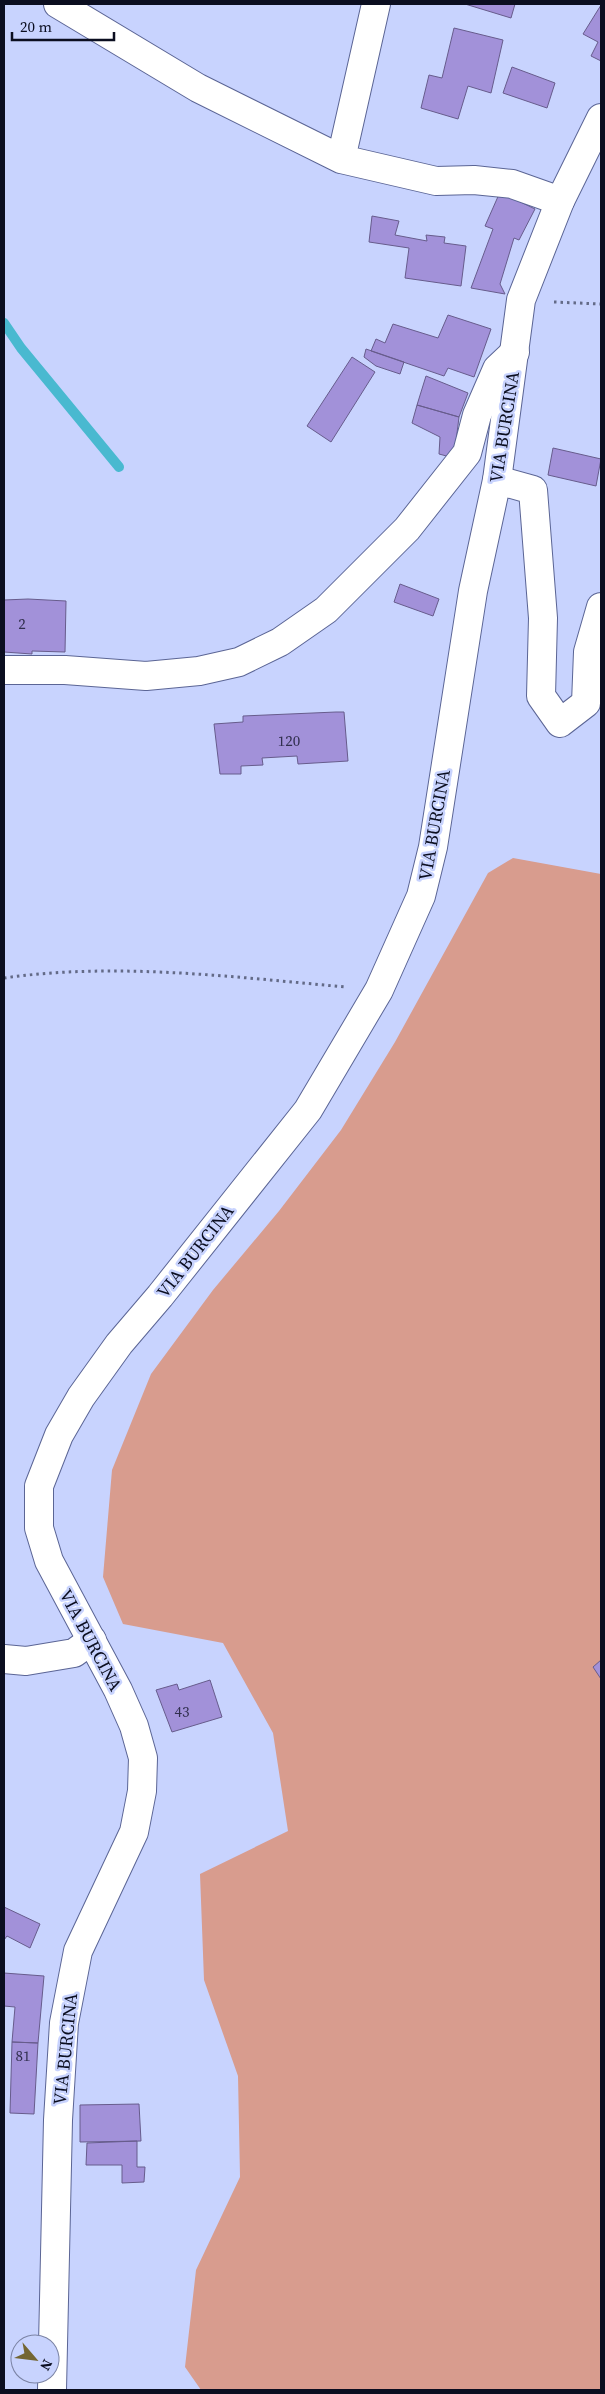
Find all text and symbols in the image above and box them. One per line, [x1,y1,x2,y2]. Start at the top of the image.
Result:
scale bar [12,10,115,42]
text: 20 m [20,16,52,37]
street label: VIA BURCINA [483,370,525,484]
house number: 2 [18,613,26,634]
house number: 120 [278,730,300,751]
street label: VIA BURCINA [412,767,456,882]
street label: VIA BURCINA [151,1199,239,1303]
street label: VIA BURCINA [54,1585,128,1695]
house number: 43 [174,1701,190,1722]
street label: VIA BURCINA [47,1992,83,2106]
house number: 81 [15,2045,31,2066]
north arrow [10,2334,60,2384]
text: N [35,2356,58,2374]

